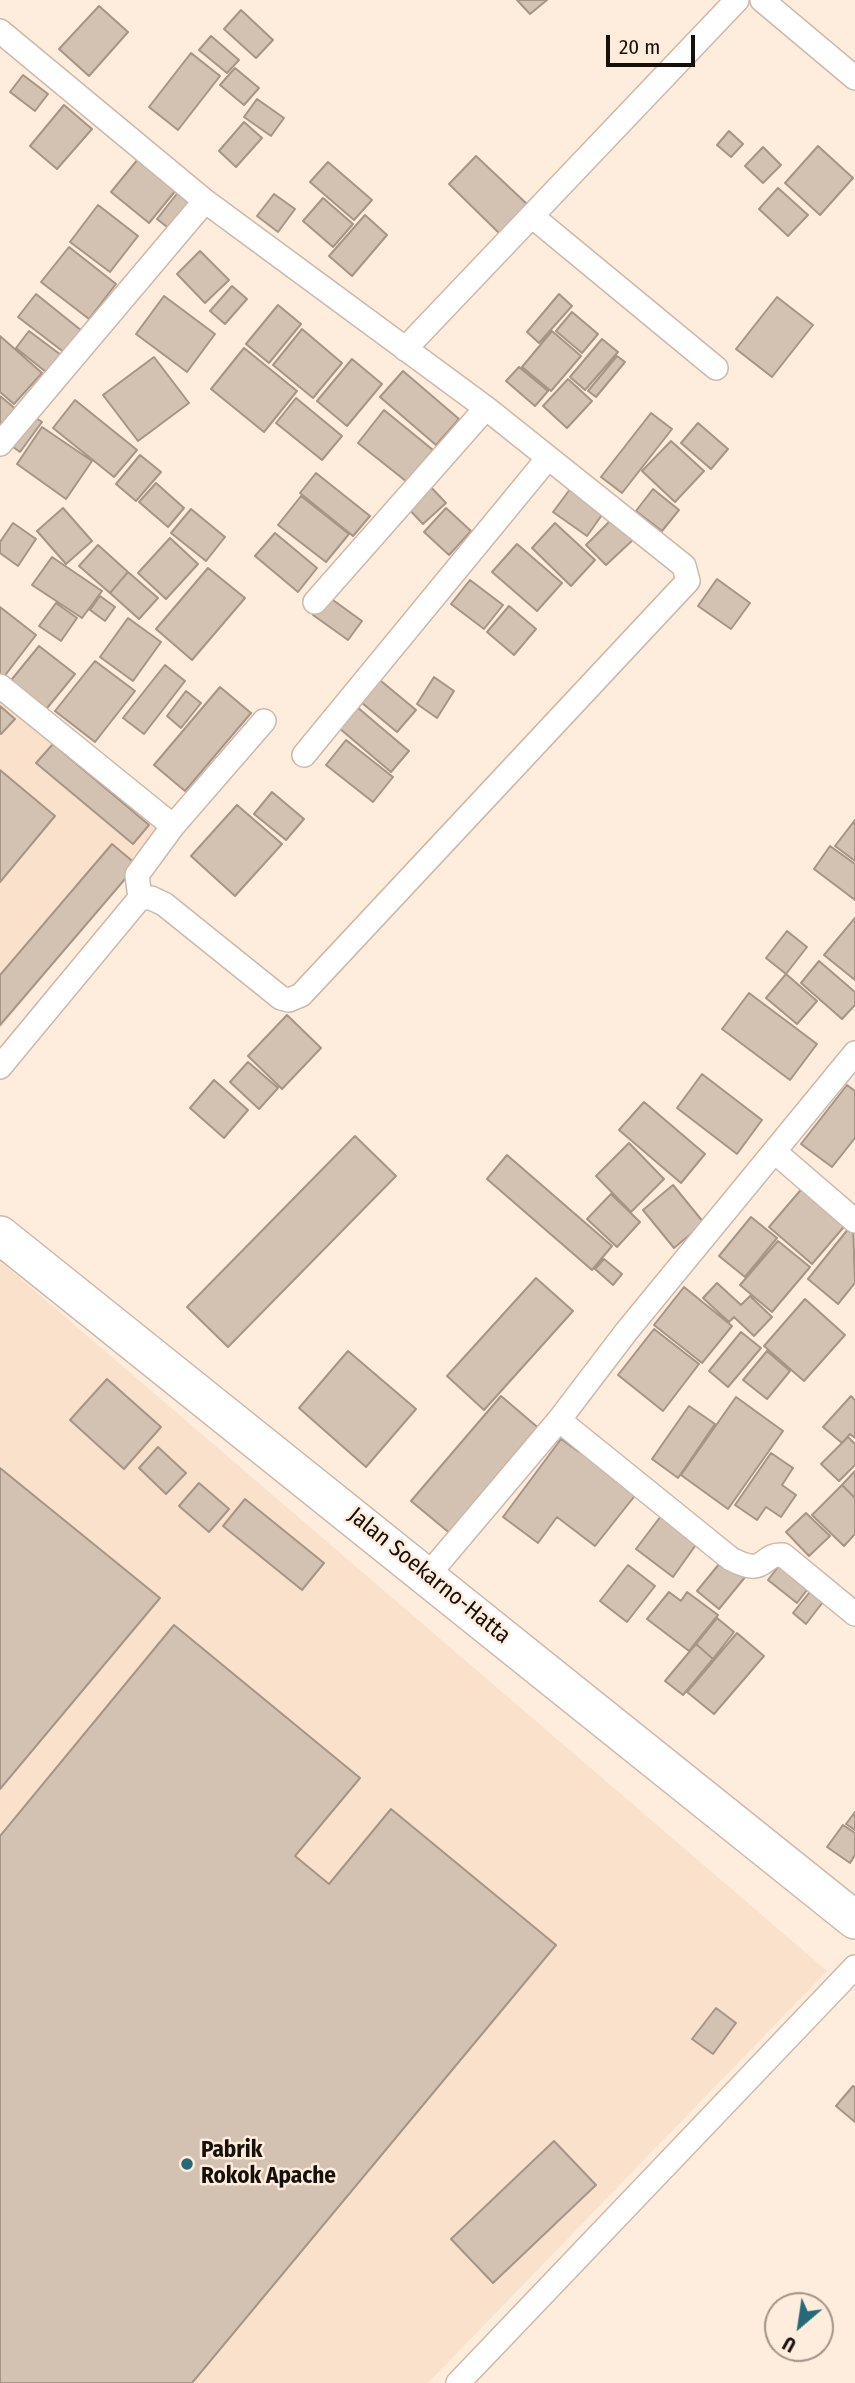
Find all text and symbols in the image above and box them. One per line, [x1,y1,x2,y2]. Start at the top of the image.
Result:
scale bar [610,21,699,65]
text: 20 m [619,34,660,60]
street label: Jalan Soekarno-Hatta [342,1502,516,1650]
place label: Pabrik Rokok Apache [201,2137,336,2191]
marker: Pabrik Rokok Apache [179,2156,195,2172]
north arrow [764,2292,834,2362]
text: U [779,2331,800,2357]

